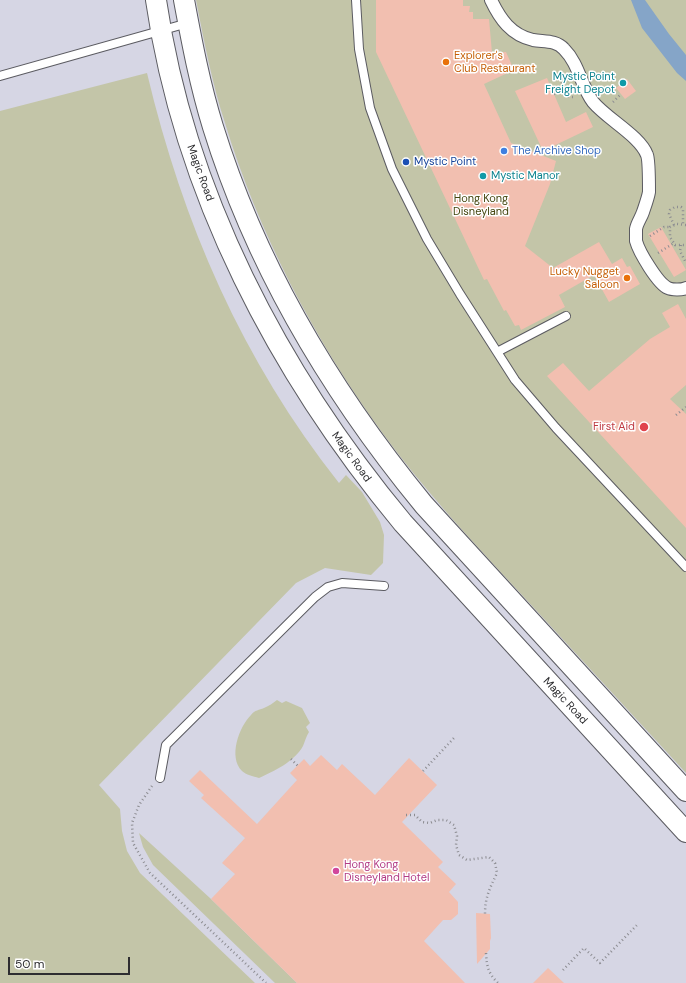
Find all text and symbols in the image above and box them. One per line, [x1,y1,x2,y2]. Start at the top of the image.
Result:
place label: Explorer's Club Restaurant [454,49,535,75]
marker: Explorer's Club Restaurant [441,57,451,67]
place label: Mystic Point Freight Depot [545,70,615,96]
marker: Mystic Point Freight Depot [618,78,628,88]
street label: Magic Road [184,143,216,203]
place label: The Archive Shop [512,144,601,158]
marker: The Archive Shop [499,146,509,156]
place label: Mystic Point [414,155,476,169]
marker: Mystic Point [401,157,411,167]
place label: Mystic Manor [491,169,560,183]
marker: Mystic Manor [478,171,488,181]
park label: Hong Kong Disneyland [453,192,509,218]
place label: Lucky Nugget Saloon [550,265,619,291]
marker: Lucky Nugget Saloon [622,273,632,283]
place label: First Aid [593,420,635,434]
marker: First Aid [638,421,650,433]
street label: Magic Road [328,429,374,485]
street label: Magic Road [540,675,590,727]
place label: Hong Kong Disneyland Hotel [344,858,429,884]
marker: Hong Kong Disneyland Hotel [331,866,341,876]
scale bar [10,949,132,975]
text: 50 m [15,956,44,972]

